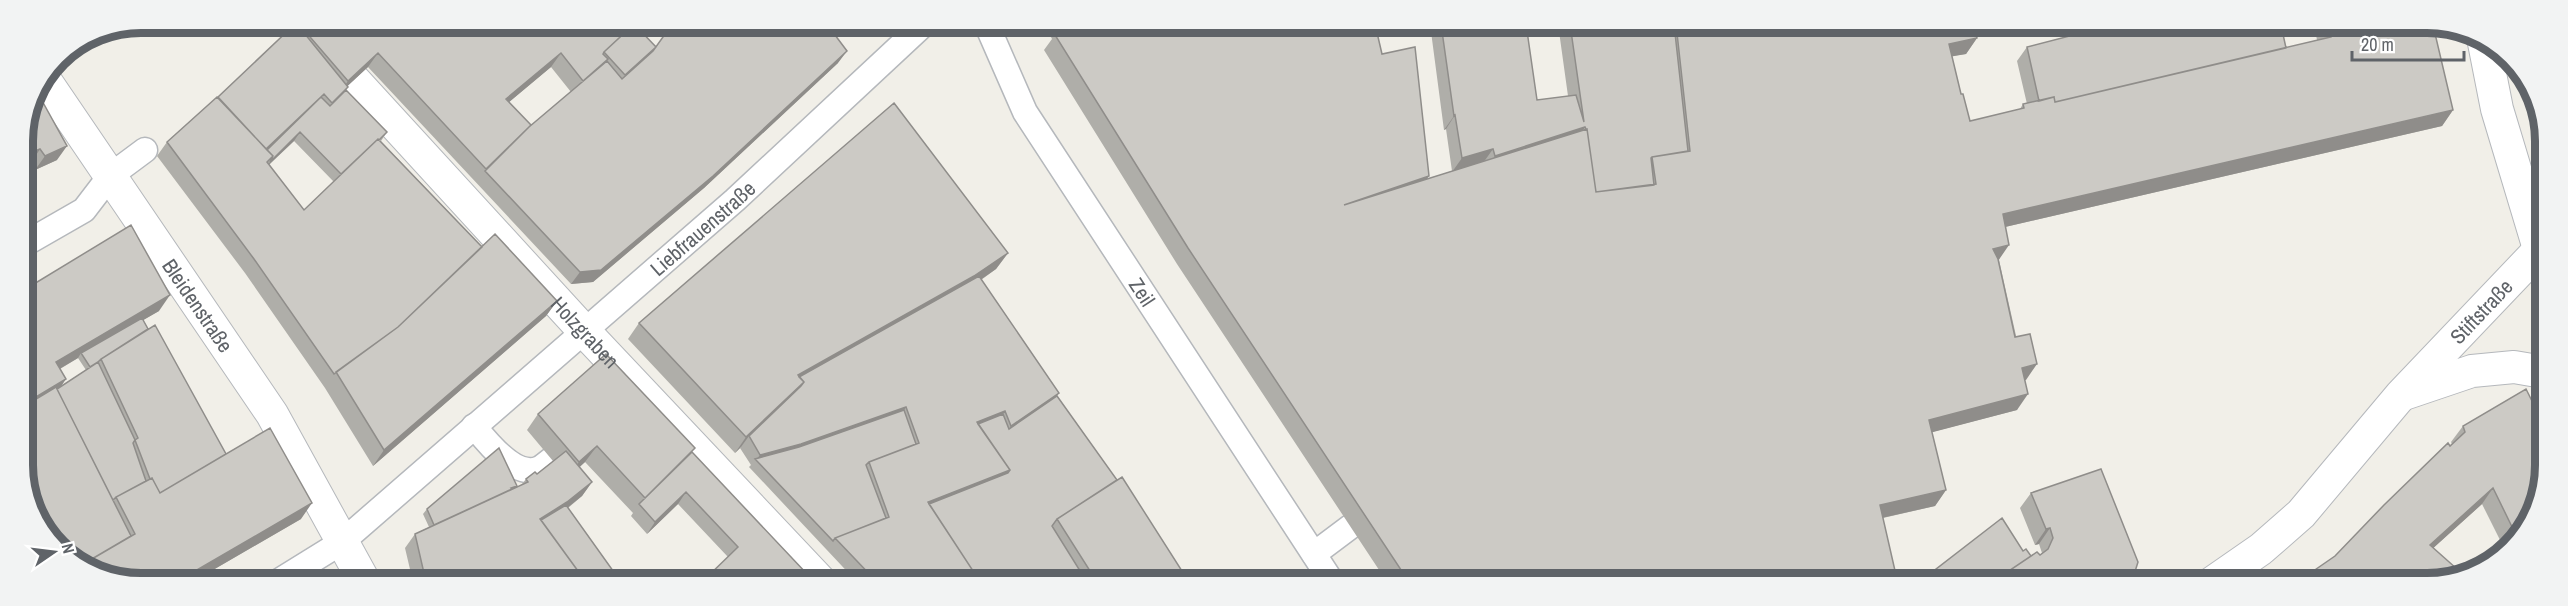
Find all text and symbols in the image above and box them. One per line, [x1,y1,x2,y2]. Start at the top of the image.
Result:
scale bar [2352,24,2464,62]
text: 20 m [2361,32,2394,57]
street label: Liebfrauenstraße [643,174,761,282]
street label: Bleidenstraße [156,253,240,358]
street label: Zeil [1122,272,1162,312]
street label: Stiftstraße [2443,272,2519,350]
street label: Holzgraben [545,290,626,374]
north arrow [24,522,84,582]
text: N [57,541,80,556]

